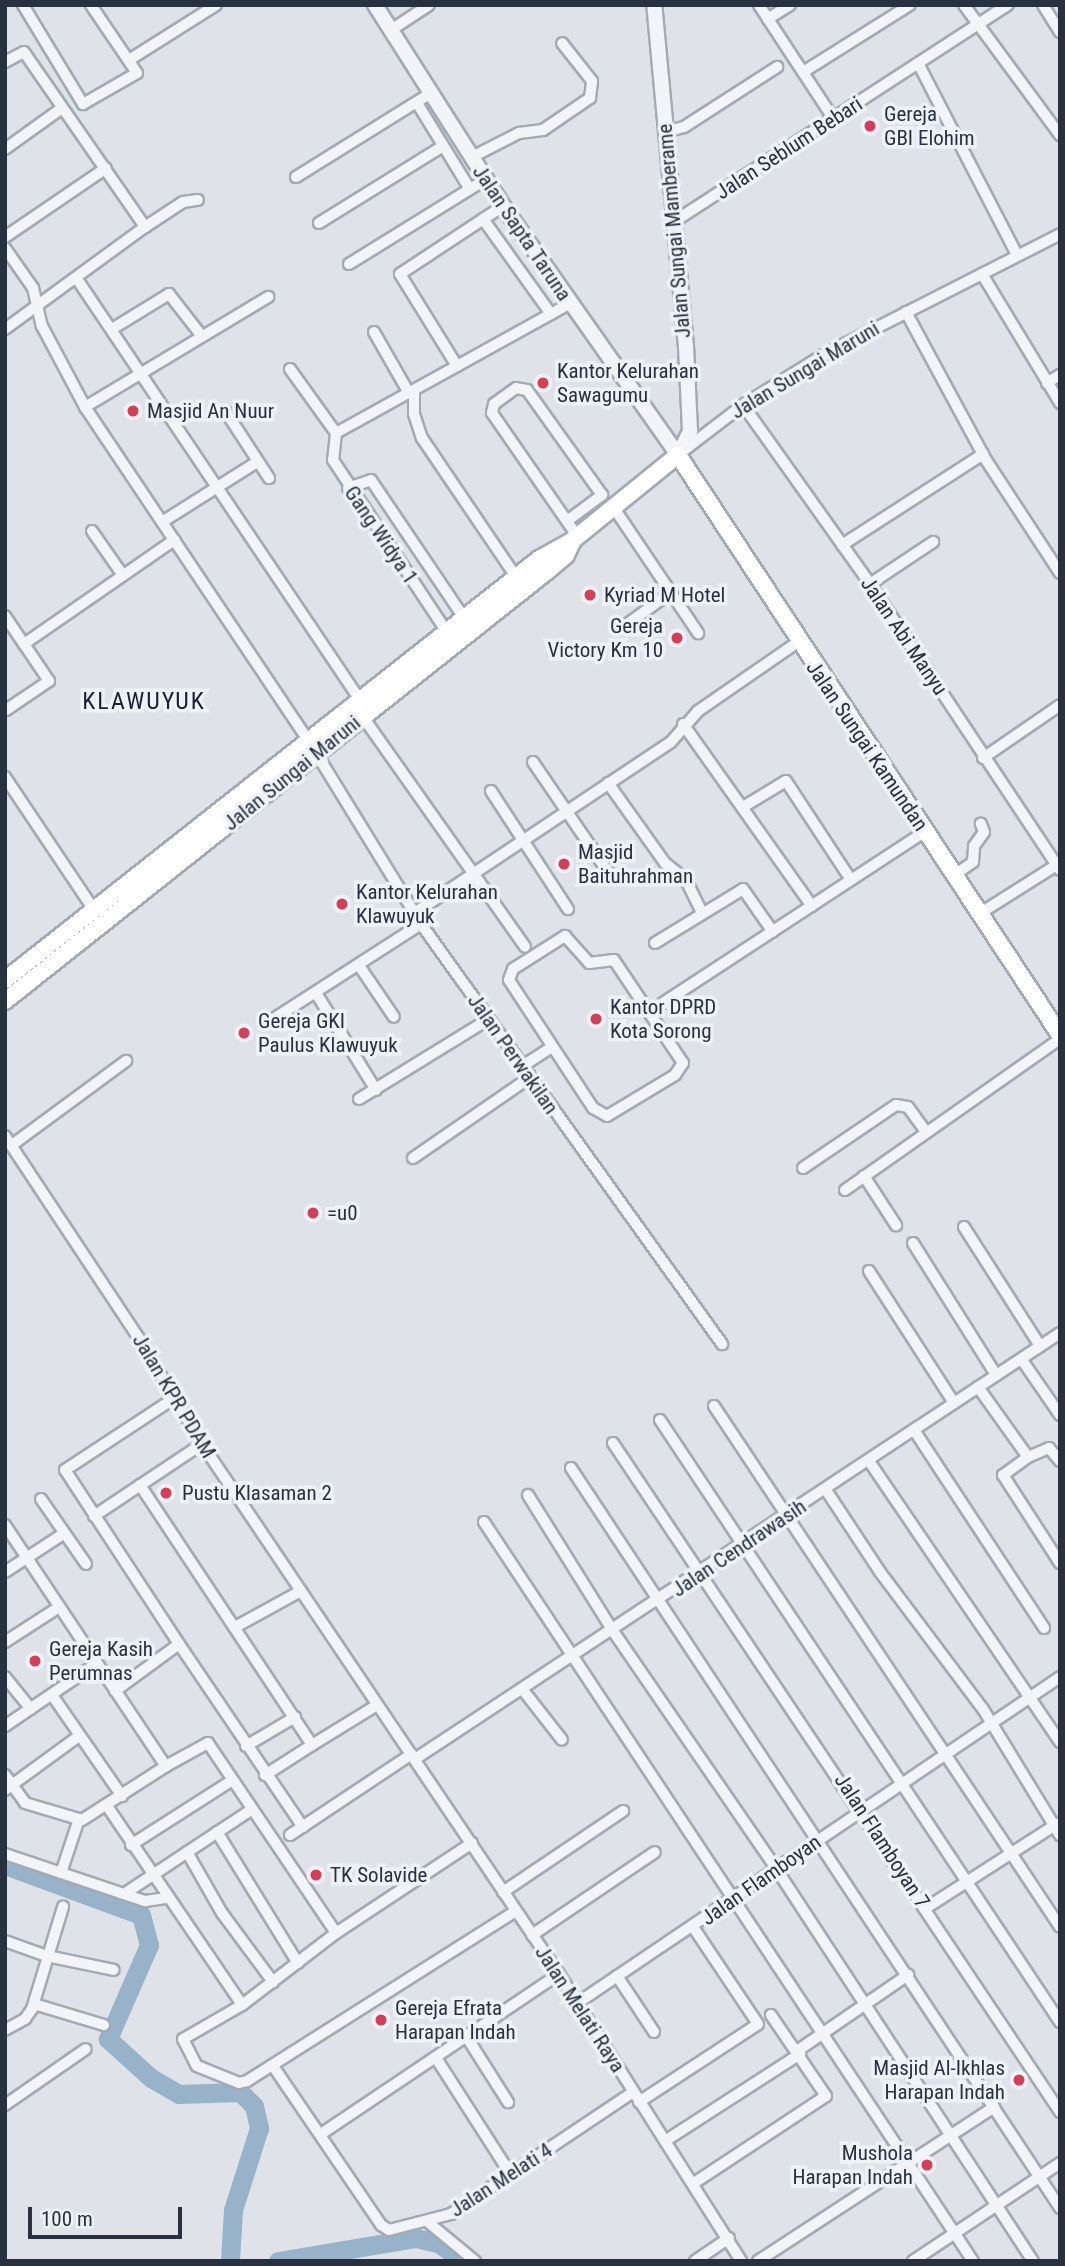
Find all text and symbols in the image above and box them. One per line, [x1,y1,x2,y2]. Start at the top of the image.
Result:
street label: Jalan Seblum Bebari [711,91,867,205]
place label: Gereja GBI Elohim [884,101,975,151]
marker: Gereja GBI Elohim [862,118,878,134]
street label: Jalan Sungai Mamberame [652,123,696,339]
street label: Jalan Sapta Taruna [467,160,577,306]
street label: Jalan Sungai Maruni [726,316,884,424]
place label: Kantor Kelurahan Sawagumu [557,358,699,408]
marker: Kantor Kelurahan Sawagumu [535,375,551,391]
place label: Masjid An Nuur [147,398,274,424]
marker: Masjid An Nuur [125,403,141,419]
street label: Gang Widya 1 [339,481,423,589]
street label: Jalan Abi Manyu [855,572,953,700]
place label: Kyriad M Hotel [604,582,725,608]
marker: Kyriad M Hotel [582,587,598,603]
place label: Gereja Victory Km 10 [547,613,663,663]
marker: Gereja Victory Km 10 [669,630,685,646]
street label: Jalan Sungai Kamundan [801,656,933,836]
district label: KLAWUYUK [83,688,205,716]
street label: Jalan Sungai Maruni [218,710,366,836]
place label: Masjid Baituhrahman [578,839,693,889]
marker: Masjid Baituhrahman [556,856,572,872]
place label: Kantor Kelurahan Klawuyuk [356,879,498,929]
marker: Kantor Kelurahan Klawuyuk [334,896,350,912]
street label: Jalan Perwakilan [462,989,564,1119]
place label: Kantor DPRD Kota Sorong [610,994,716,1044]
place label: Gereja GKI Paulus Klawuyuk [258,1008,398,1058]
marker: Kantor DPRD Kota Sorong [588,1011,604,1027]
marker: Gereja GKI Paulus Klawuyuk [236,1025,252,1041]
place label: =u0 [327,1200,358,1226]
marker: =u0 [305,1205,321,1221]
street label: Jalan KPR PDAM [127,1329,221,1463]
place label: Pustu Klasaman 2 [182,1480,332,1506]
marker: Pustu Klasaman 2 [156,1483,176,1503]
street label: Jalan Cendrawasih [667,1494,811,1602]
place label: Gereja Kasih Perumnas [49,1636,153,1686]
marker: Gereja Kasih Perumnas [27,1653,43,1669]
street label: Jalan Flamboyan 7 [829,1769,935,1913]
street label: Jalan Flamboyan [696,1829,826,1931]
place label: TK Solavide [330,1862,427,1888]
marker: TK Solavide [308,1867,324,1883]
street label: Jalan Melati Raya [530,1941,630,2077]
place label: Gereja Efrata Harapan Indah [395,1995,516,2045]
marker: Gereja Efrata Harapan Indah [373,2012,389,2028]
place label: Masjid Al-Ikhlas Harapan Indah [873,2055,1005,2105]
marker: Masjid Al-Ikhlas Harapan Indah [1011,2072,1027,2088]
street label: Jalan Melati 4 [445,2138,557,2222]
place label: Mushola Harapan Indah [792,2140,913,2190]
marker: Mushola Harapan Indah [919,2157,935,2173]
scale bar [32,2192,186,2236]
text: 100 m [41,2207,93,2231]

